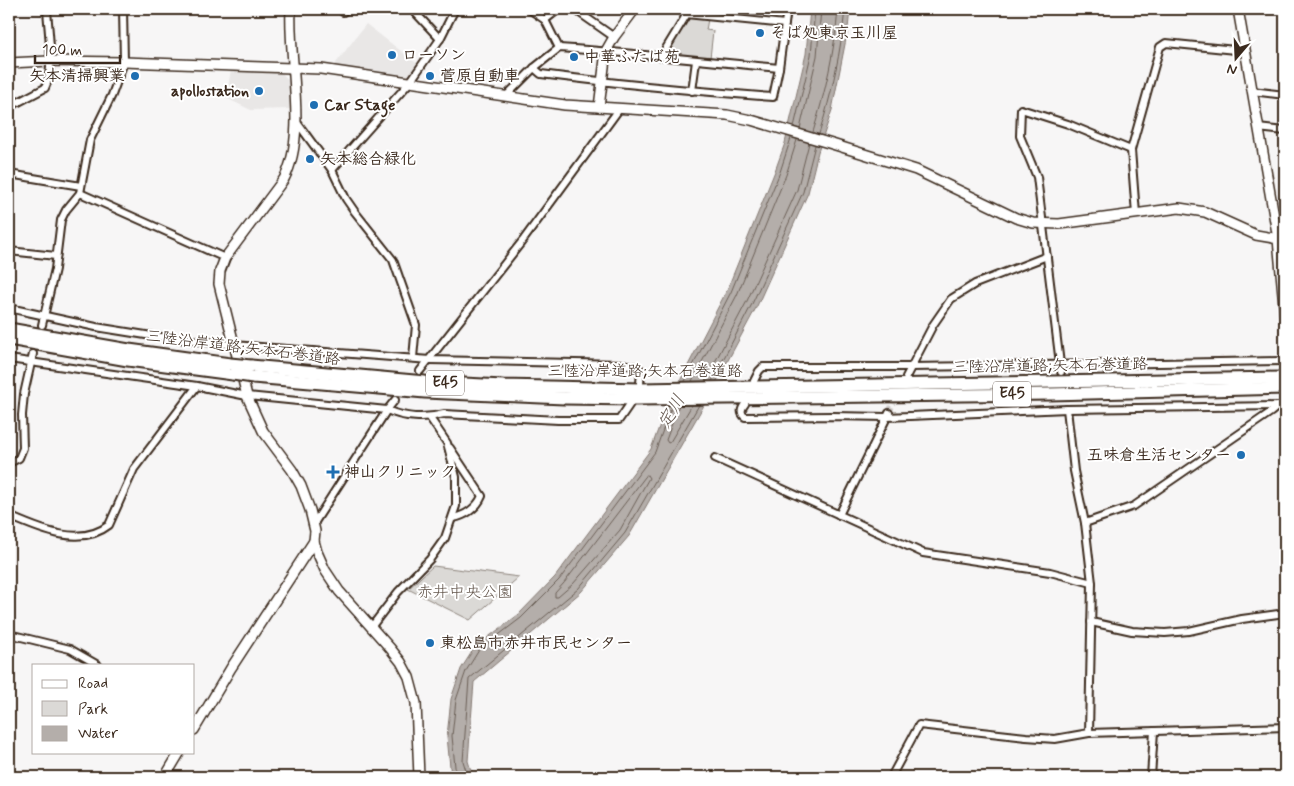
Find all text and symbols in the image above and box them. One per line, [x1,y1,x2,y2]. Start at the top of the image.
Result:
place label: そば処東京玉川屋 [770,23,898,44]
marker: そば処東京玉川屋 [754,27,766,39]
scale bar [35,32,120,64]
north arrow [1212,32,1262,82]
text: 100 m [42,41,82,61]
place label: ローソン [402,45,466,66]
place label: 中華ふたば苑 [584,47,680,68]
marker: ローソン [386,49,398,61]
marker: 中華ふたば苑 [568,51,580,63]
text: N [1225,59,1239,79]
place label: 矢本清掃興業 [29,66,125,87]
place label: 菅原自動車 [440,66,520,87]
marker: 矢本清掃興業 [129,70,141,82]
marker: 菅原自動車 [424,70,436,82]
place label: apollostation [171,81,249,102]
marker: apollostation [253,85,265,97]
place label: Car Stage [324,95,396,118]
marker: Car Stage [308,99,320,111]
place label: 矢本総合緑化 [320,149,416,170]
marker: 矢本総合緑化 [304,153,316,165]
street label: 三陸沿岸道路;矢本石巻道路 [145,326,341,370]
street label: 三陸沿岸道路;矢本石巻道路 [952,354,1148,378]
street label: 三陸沿岸道路;矢本石巻道路 [547,361,743,382]
road number: E45 [426,370,464,396]
road number: E45 [993,382,1031,406]
water label: 定川 [653,390,691,434]
place label: 五味倉生活センター [1087,445,1231,466]
marker: 五味倉生活センター [1235,449,1247,461]
place label: 神山クリニック [344,462,456,483]
marker: 神山クリニック [326,465,340,479]
park label: 赤井中央公園 [417,582,513,603]
place label: 東松島市赤井市民センター [440,633,632,654]
marker: 東松島市赤井市民センター [424,637,436,649]
legend [32,664,195,754]
text: Road [78,674,108,694]
text: Park [78,700,108,720]
text: Water [78,724,118,744]

